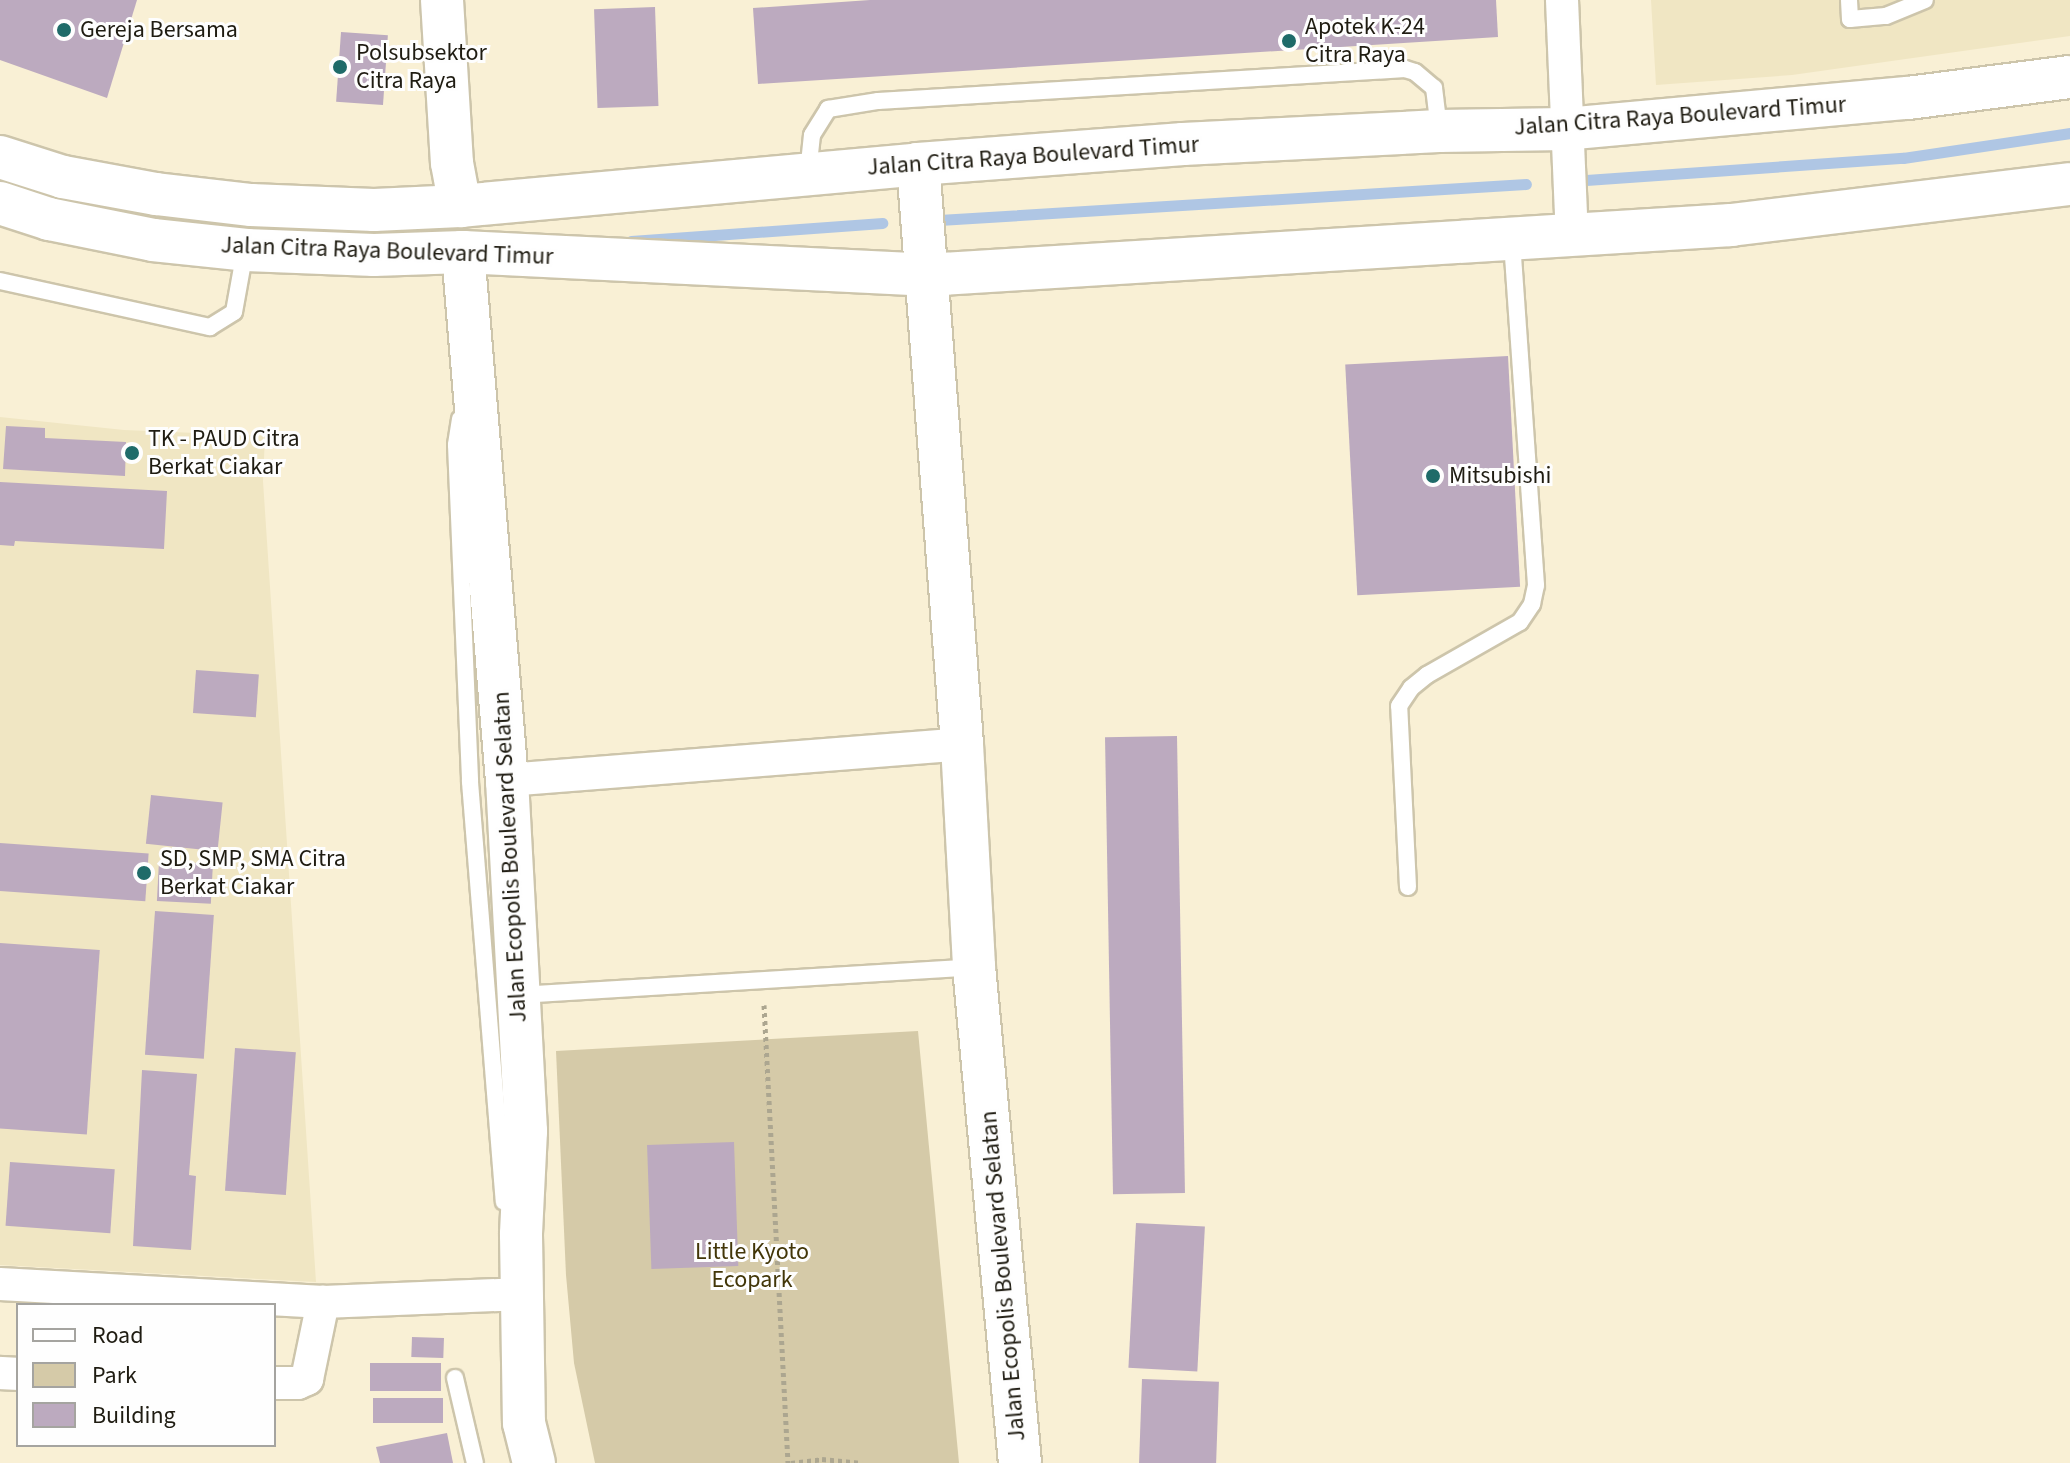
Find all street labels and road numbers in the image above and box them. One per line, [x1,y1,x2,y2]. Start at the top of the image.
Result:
street label: Jalan Citra Raya Boulevard Timur [1513,90,1847,142]
street label: Jalan Citra Raya Boulevard Timur [866,130,1200,182]
street label: Jalan Citra Raya Boulevard Timur [220,231,554,271]
street label: Jalan Ecopolis Boulevard Selatan [487,691,533,1023]
street label: Jalan Ecopolis Boulevard Selatan [974,1110,1032,1442]

